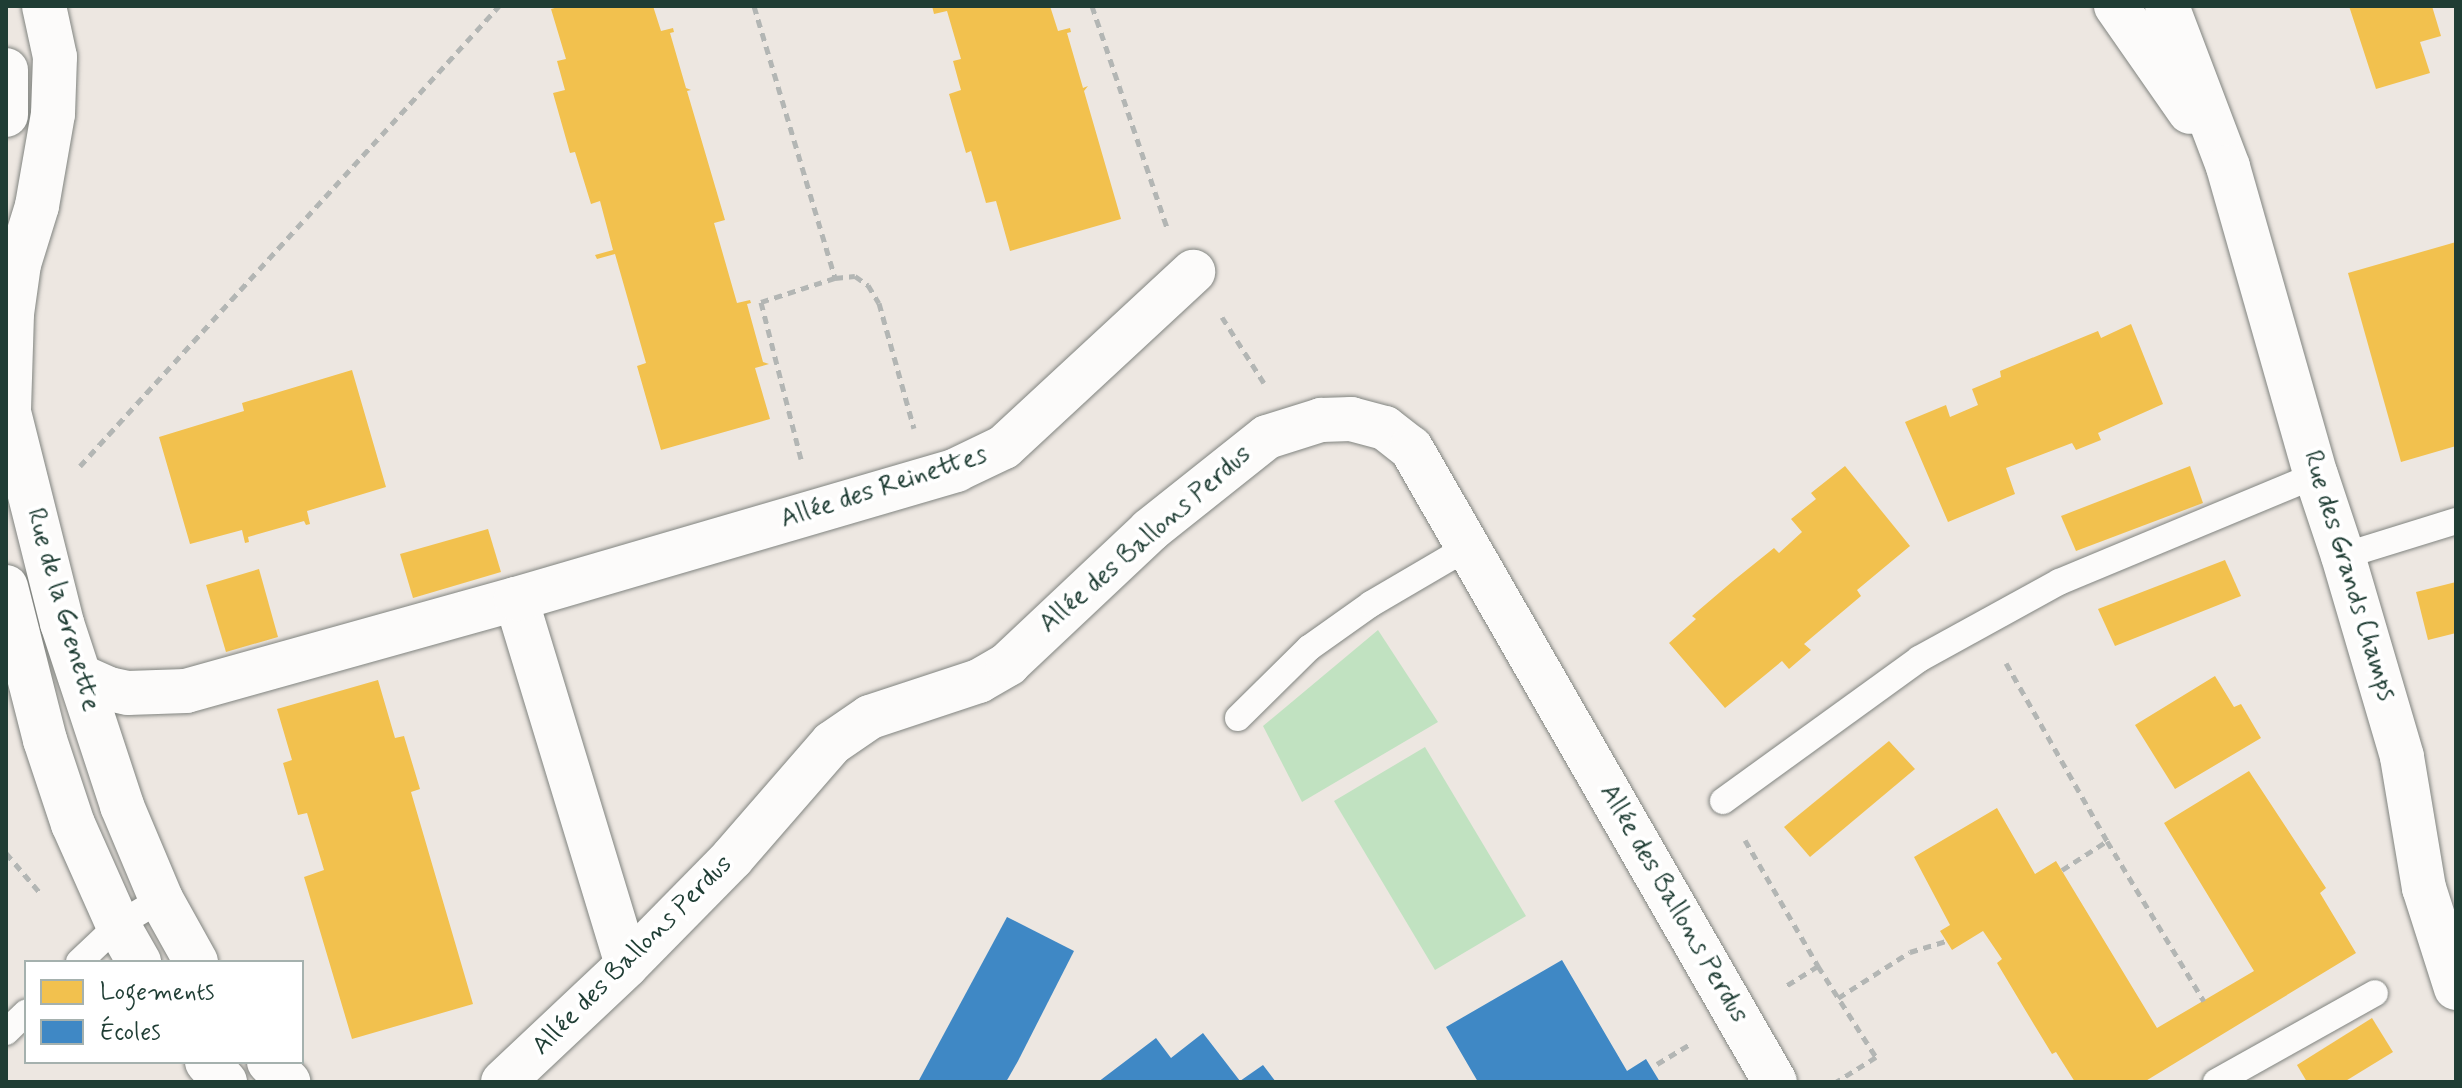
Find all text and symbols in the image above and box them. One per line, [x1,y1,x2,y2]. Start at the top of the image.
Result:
street label: Rue des Grands Champs [2293,439,2403,713]
street label: Allée des Reinettes [778,440,990,536]
street label: Allée des Ballons Perdus [1038,443,1254,637]
street label: Rue de la Grenette [17,502,107,718]
street label: Allée des Ballons Perdus [1595,784,1751,1024]
street label: Allée des Ballons Perdus [530,853,736,1059]
legend [24,960,304,1064]
text: Logements [100,977,214,1008]
text: Écoles [100,1017,161,1048]

